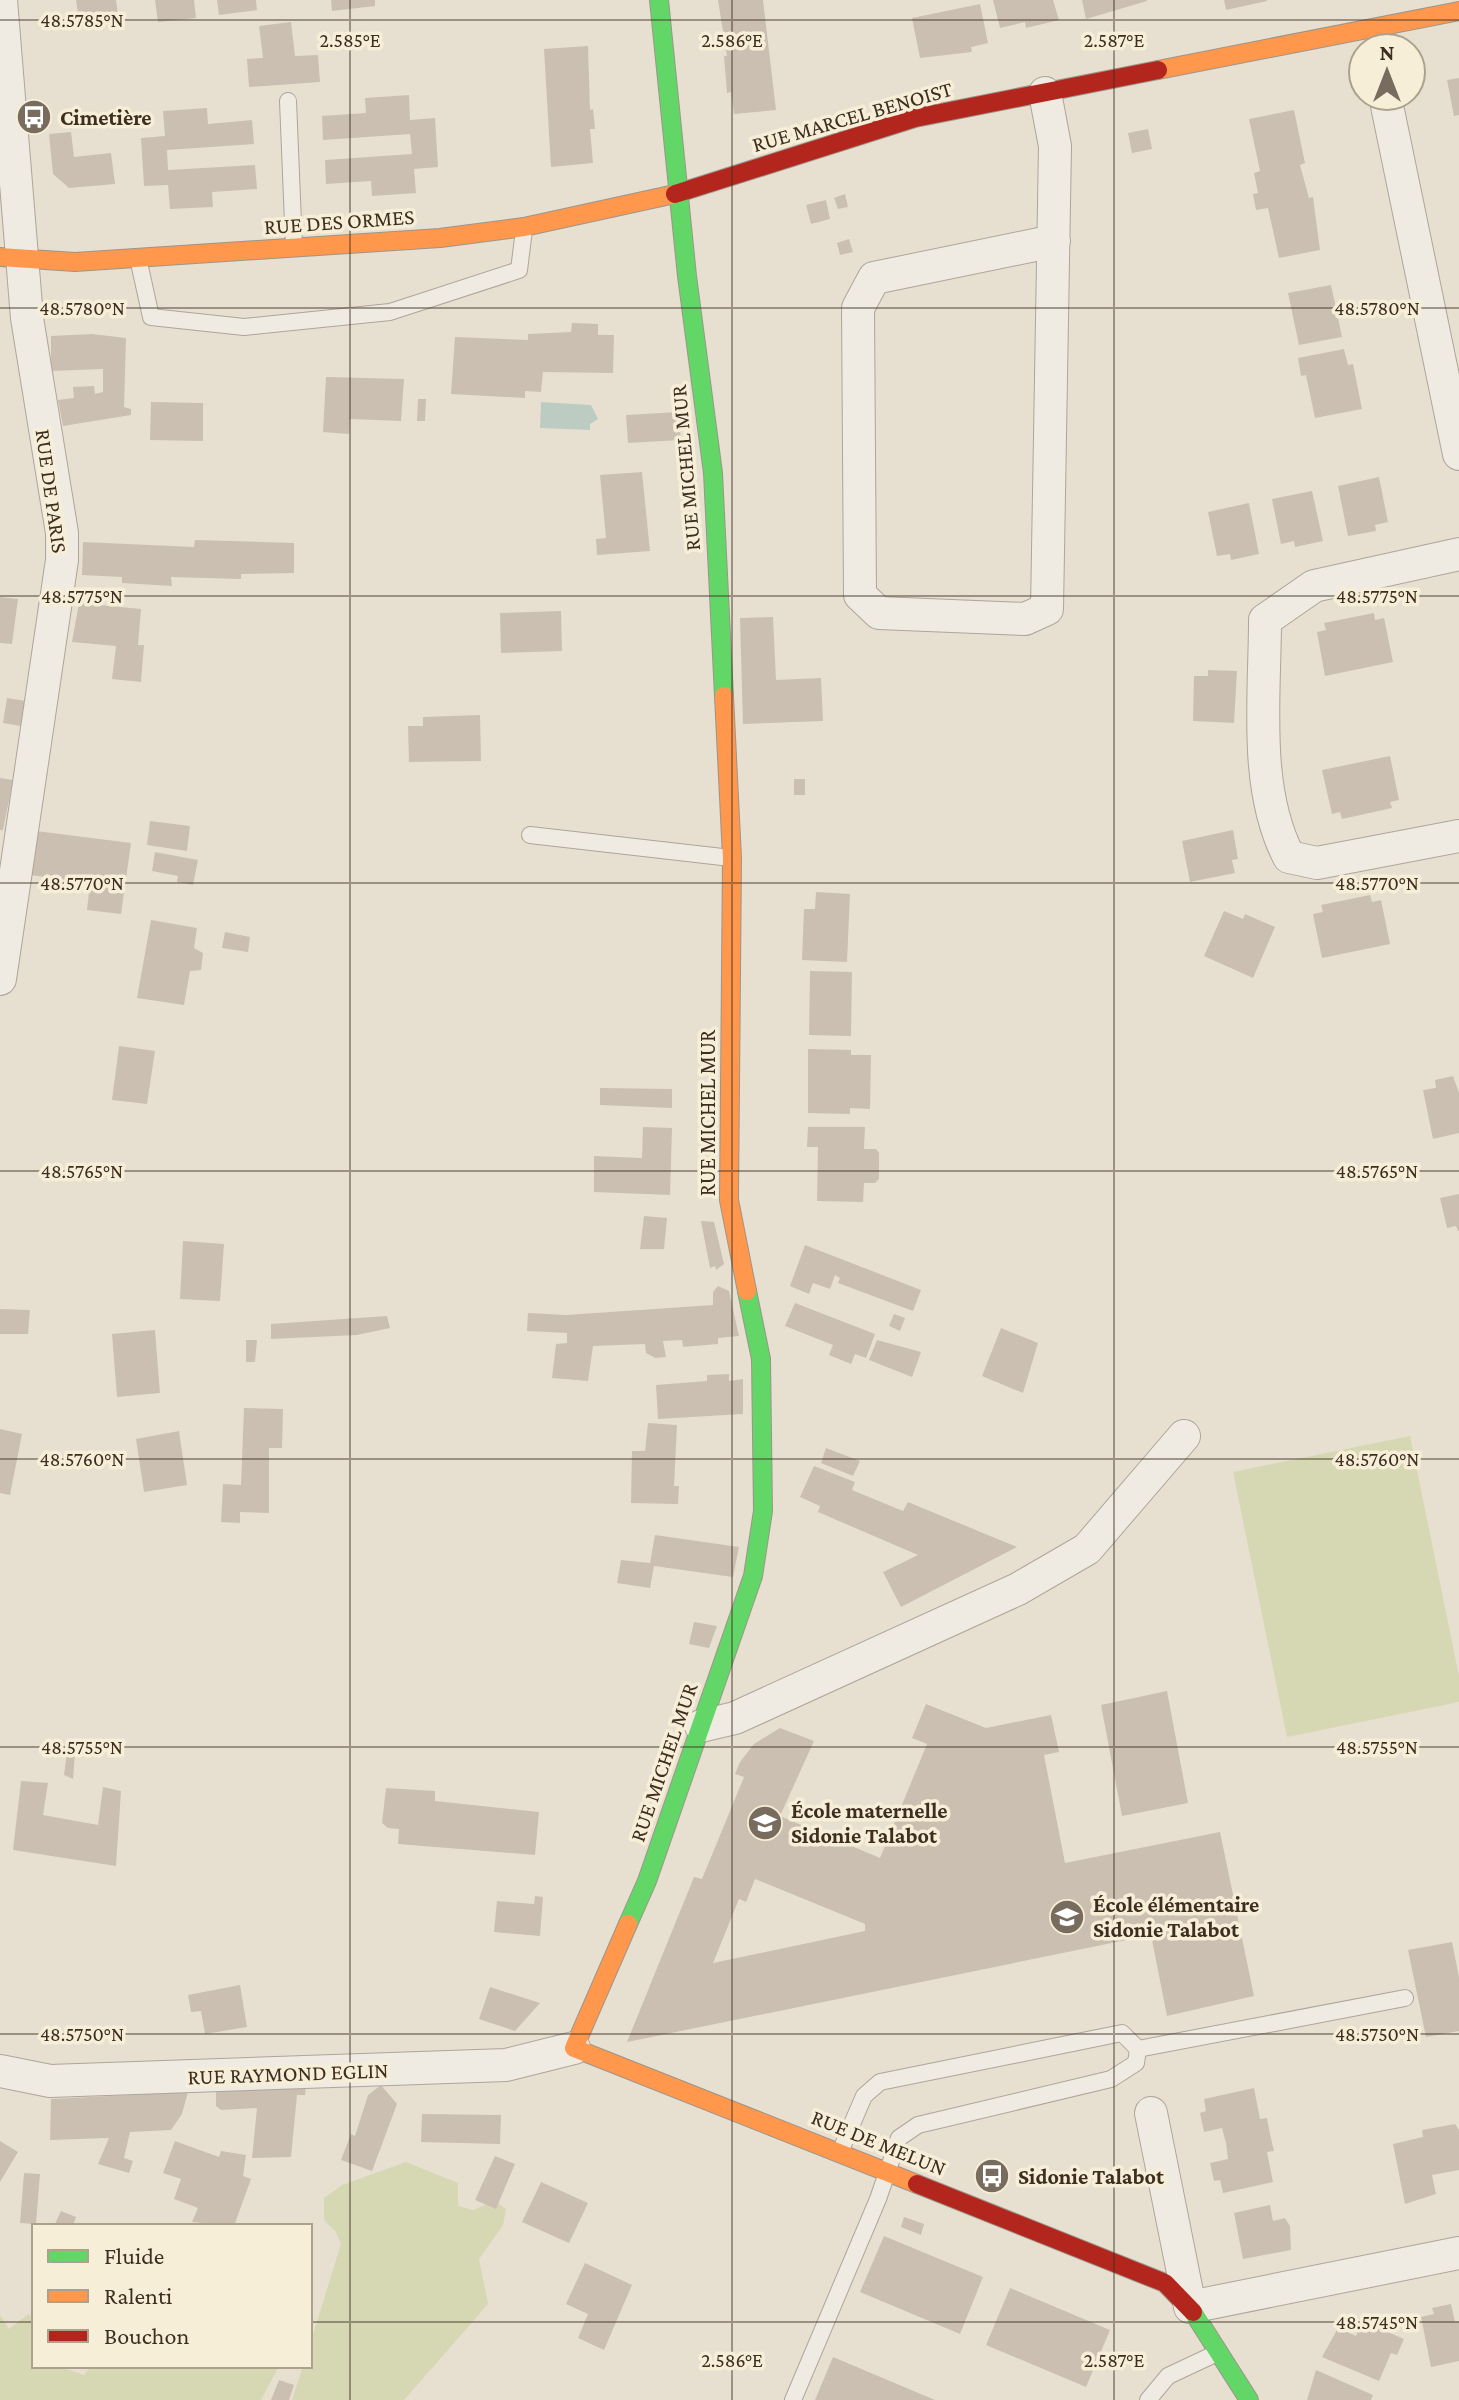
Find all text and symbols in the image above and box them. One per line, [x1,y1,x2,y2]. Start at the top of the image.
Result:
text: 48.5785°N [40,9,124,31]
text: 2.585°E [319,29,381,51]
text: 2.586°E [701,29,763,51]
text: 2.587°E [1084,29,1144,51]
north arrow [1347,32,1427,112]
text: N [1380,40,1395,65]
street label: RUE MARCEL BENOIST [749,76,955,157]
bus stop icon: Cimetière [15,98,53,136]
place label: Cimetière [60,105,152,130]
street label: RUE DES ORMES [263,204,415,239]
text: 48.5780°N [39,297,125,319]
text: 48.5780°N [1334,297,1420,319]
street label: RUE MICHEL MUR [666,383,705,552]
street label: RUE DE PARIS [30,428,73,555]
text: 48.5775°N [41,585,123,607]
text: 48.5775°N [1336,585,1418,607]
text: 48.5770°N [40,872,124,894]
text: 48.5770°N [1335,872,1419,894]
street label: RUE MICHEL MUR [695,1029,720,1196]
text: 48.5765°N [41,1160,123,1182]
text: 48.5765°N [1336,1160,1418,1182]
text: 48.5760°N [40,1448,124,1470]
text: 48.5760°N [1335,1448,1419,1470]
street label: RUE MICHEL MUR [625,1679,703,1845]
text: 48.5755°N [41,1736,123,1758]
text: 48.5755°N [1336,1736,1418,1758]
place label: École maternelle Sidonie Talabot [791,1798,948,1848]
school or university icon: École maternelle Sidonie Talabot [746,1804,784,1842]
place label: École élémentaire Sidonie Talabot [1093,1892,1259,1942]
school or university icon: École élémentaire Sidonie Talabot [1048,1898,1086,1936]
text: 48.5750°N [40,2023,124,2045]
text: 48.5750°N [1335,2023,1419,2045]
street label: RUE RAYMOND EGLIN [187,2057,389,2090]
street label: RUE DE MELUN [808,2104,950,2181]
bus stop icon: Sidonie Talabot [973,2157,1011,2195]
place label: Sidonie Talabot [1018,2164,1165,2189]
legend [32,2224,312,2368]
text: Fluide [104,2242,164,2269]
text: Ralenti [104,2282,172,2309]
text: 48.5745°N [1336,2311,1418,2333]
text: Bouchon [104,2322,189,2349]
text: 2.586°E [701,2349,763,2371]
text: 2.587°E [1084,2349,1144,2371]

